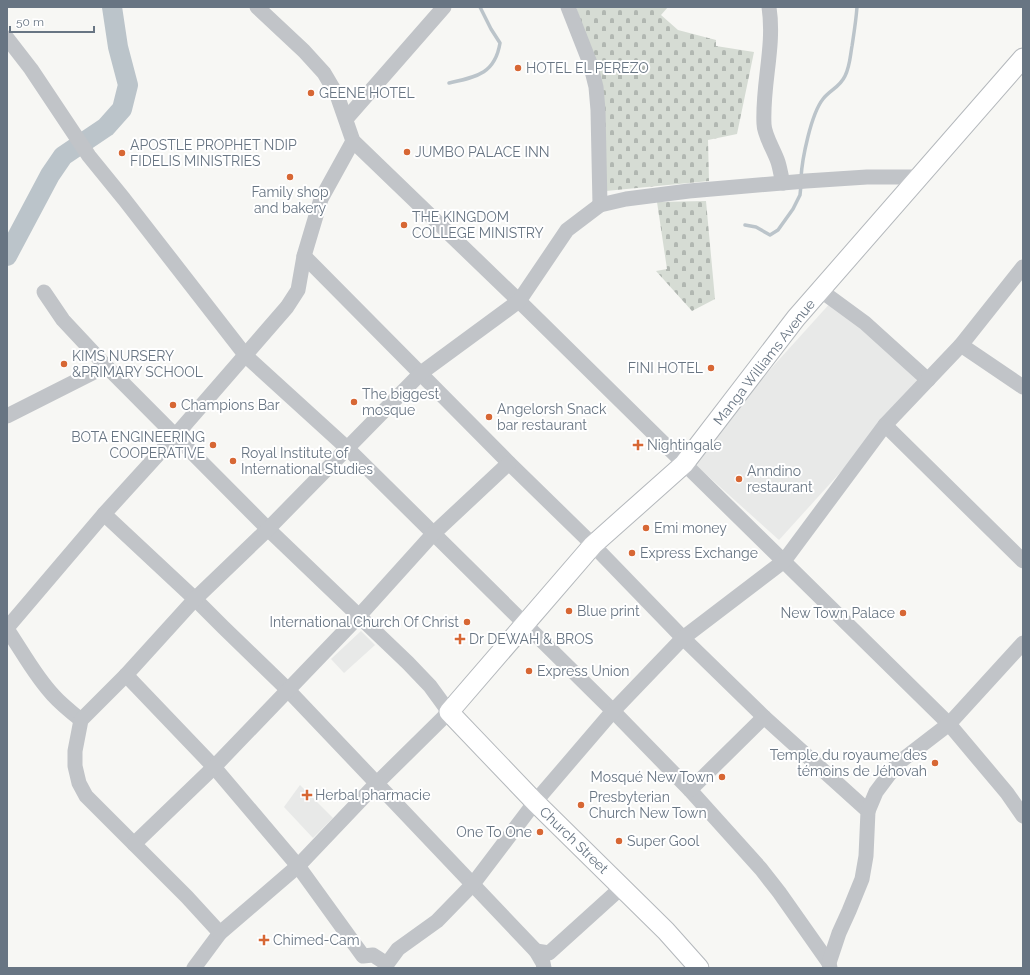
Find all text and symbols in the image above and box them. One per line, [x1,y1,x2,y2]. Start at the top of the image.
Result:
scale bar [10,8,94,34]
text: 50 m [16,15,44,29]
place label: HOTEL EL PEREZO [526,60,649,76]
marker: HOTEL EL PEREZO [513,63,523,73]
place label: GEENE HOTEL [319,85,415,101]
marker: GEENE HOTEL [306,88,316,98]
place label: APOSTLE PROPHET NDIP FIDELIS MINISTRIES [130,137,297,169]
place label: JUMBO PALACE INN [415,144,550,160]
marker: JUMBO PALACE INN [402,147,412,157]
marker: APOSTLE PROPHET NDIP FIDELIS MINISTRIES [117,148,127,158]
marker: Family shop and bakery [285,172,295,182]
place label: Family shop and bakery [251,184,329,216]
place label: THE KINGDOM COLLEGE MINISTRY [412,209,544,241]
marker: THE KINGDOM COLLEGE MINISTRY [399,220,409,230]
street label: Manga Williams Avenue [710,296,818,428]
place label: KIMS NURSERY &PRIMARY SCHOOL [72,348,203,380]
marker: KIMS NURSERY &PRIMARY SCHOOL [59,359,69,369]
place label: FINI HOTEL [628,360,703,376]
marker: FINI HOTEL [706,363,716,373]
place label: The biggest mosque [362,386,439,418]
place label: Champions Bar [181,397,280,413]
marker: The biggest mosque [349,397,359,407]
marker: Champions Bar [168,400,178,410]
place label: Angelorsh Snack bar restaurant [497,401,607,433]
marker: Angelorsh Snack bar restaurant [484,412,494,422]
place label: BOTA ENGINEERING COOPERATIVE [71,429,205,461]
place label: Nightingale [647,437,722,453]
marker: Nightingale [632,439,644,451]
marker: BOTA ENGINEERING COOPERATIVE [208,440,218,450]
place label: Royal Institute of International Studies [241,445,373,477]
marker: Royal Institute of International Studies [228,456,238,466]
place label: Anndino restaurant [747,463,813,495]
marker: Anndino restaurant [734,474,744,484]
place label: Emi money [654,520,727,536]
marker: Emi money [641,523,651,533]
place label: Express Exchange [640,545,758,561]
marker: Express Exchange [627,548,637,558]
place label: Blue print [577,603,640,619]
place label: New Town Palace [780,605,895,621]
marker: Blue print [564,606,574,616]
marker: New Town Palace [898,608,908,618]
place label: International Church Of Christ [269,614,459,630]
marker: International Church Of Christ [462,617,472,627]
place label: Dr DEWAH & BROS [469,631,594,647]
marker: Dr DEWAH & BROS [454,633,466,645]
place label: Express Union [537,663,629,679]
marker: Express Union [524,666,534,676]
place label: Temple du royaume des témoins de Jéhovah [770,747,927,779]
marker: Temple du royaume des témoins de Jéhovah [930,758,940,768]
place label: Mosqué New Town [591,769,714,785]
marker: Mosqué New Town [717,772,727,782]
place label: Herbal pharmacie [315,787,430,803]
place label: Presbyterian Church New Town [589,789,707,821]
marker: Herbal pharmacie [302,790,312,800]
marker: Presbyterian Church New Town [576,800,586,810]
street label: Church Street [536,803,612,877]
place label: One To One [456,824,532,840]
marker: One To One [535,827,545,837]
place label: Super Gool [627,833,700,849]
marker: Super Gool [614,836,624,846]
place label: Chimed-Cam [273,932,360,948]
marker: Chimed-Cam [258,934,270,946]

